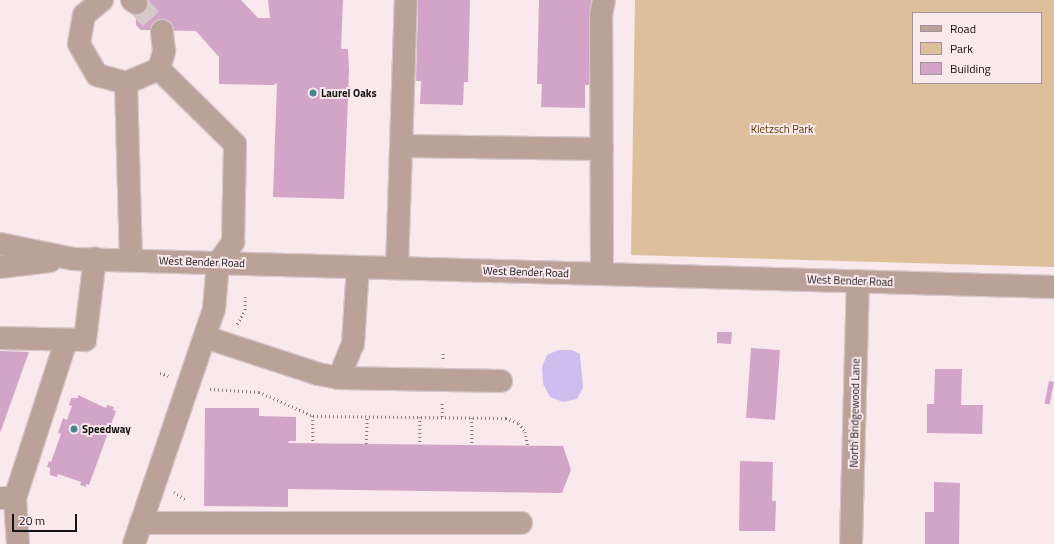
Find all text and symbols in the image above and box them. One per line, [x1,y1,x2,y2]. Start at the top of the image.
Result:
legend [912,12,1042,84]
text: Road [950,19,976,38]
text: Park [950,39,973,58]
text: Building [950,59,991,78]
place label: Laurel Oaks [321,86,377,100]
marker: Laurel Oaks [308,88,318,98]
park label: Kletzsch Park [751,122,813,136]
street label: West Bender Road [159,254,245,270]
street label: West Bender Road [483,264,569,280]
street label: West Bender Road [807,273,893,289]
street label: North Bridgewood Lane [847,358,863,468]
place label: Speedway [82,422,131,436]
marker: Speedway [69,424,79,434]
scale bar [14,506,79,532]
text: 20 m [19,511,45,530]

